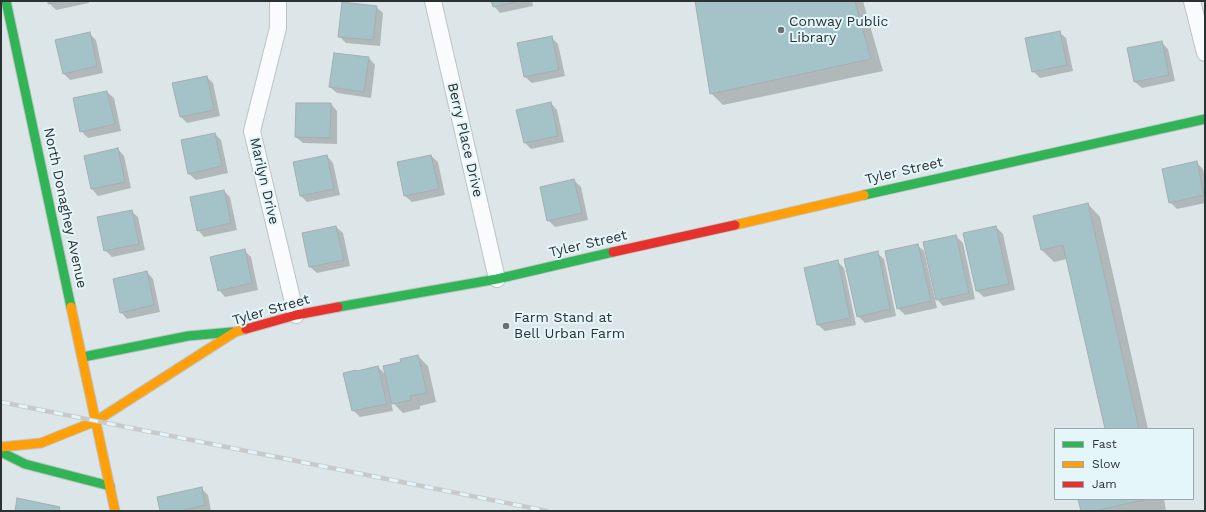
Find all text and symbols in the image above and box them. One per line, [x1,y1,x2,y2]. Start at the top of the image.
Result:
place label: Conway Public Library [789,14,888,46]
marker: Conway Public Library [776,25,786,35]
street label: Berry Place Drive [444,81,486,199]
street label: North Donaghey Avenue [40,126,90,290]
street label: Marilyn Drive [246,136,282,226]
street label: Tyler Street [863,154,945,188]
street label: Tyler Street [547,227,629,261]
street label: Tyler Street [230,291,312,329]
place label: Farm Stand at Bell Urban Farm [514,310,625,342]
marker: Farm Stand at Bell Urban Farm [501,321,511,331]
legend [1054,428,1194,500]
text: Fast [1092,437,1117,451]
text: Slow [1092,457,1120,471]
text: Jam [1092,477,1117,491]

